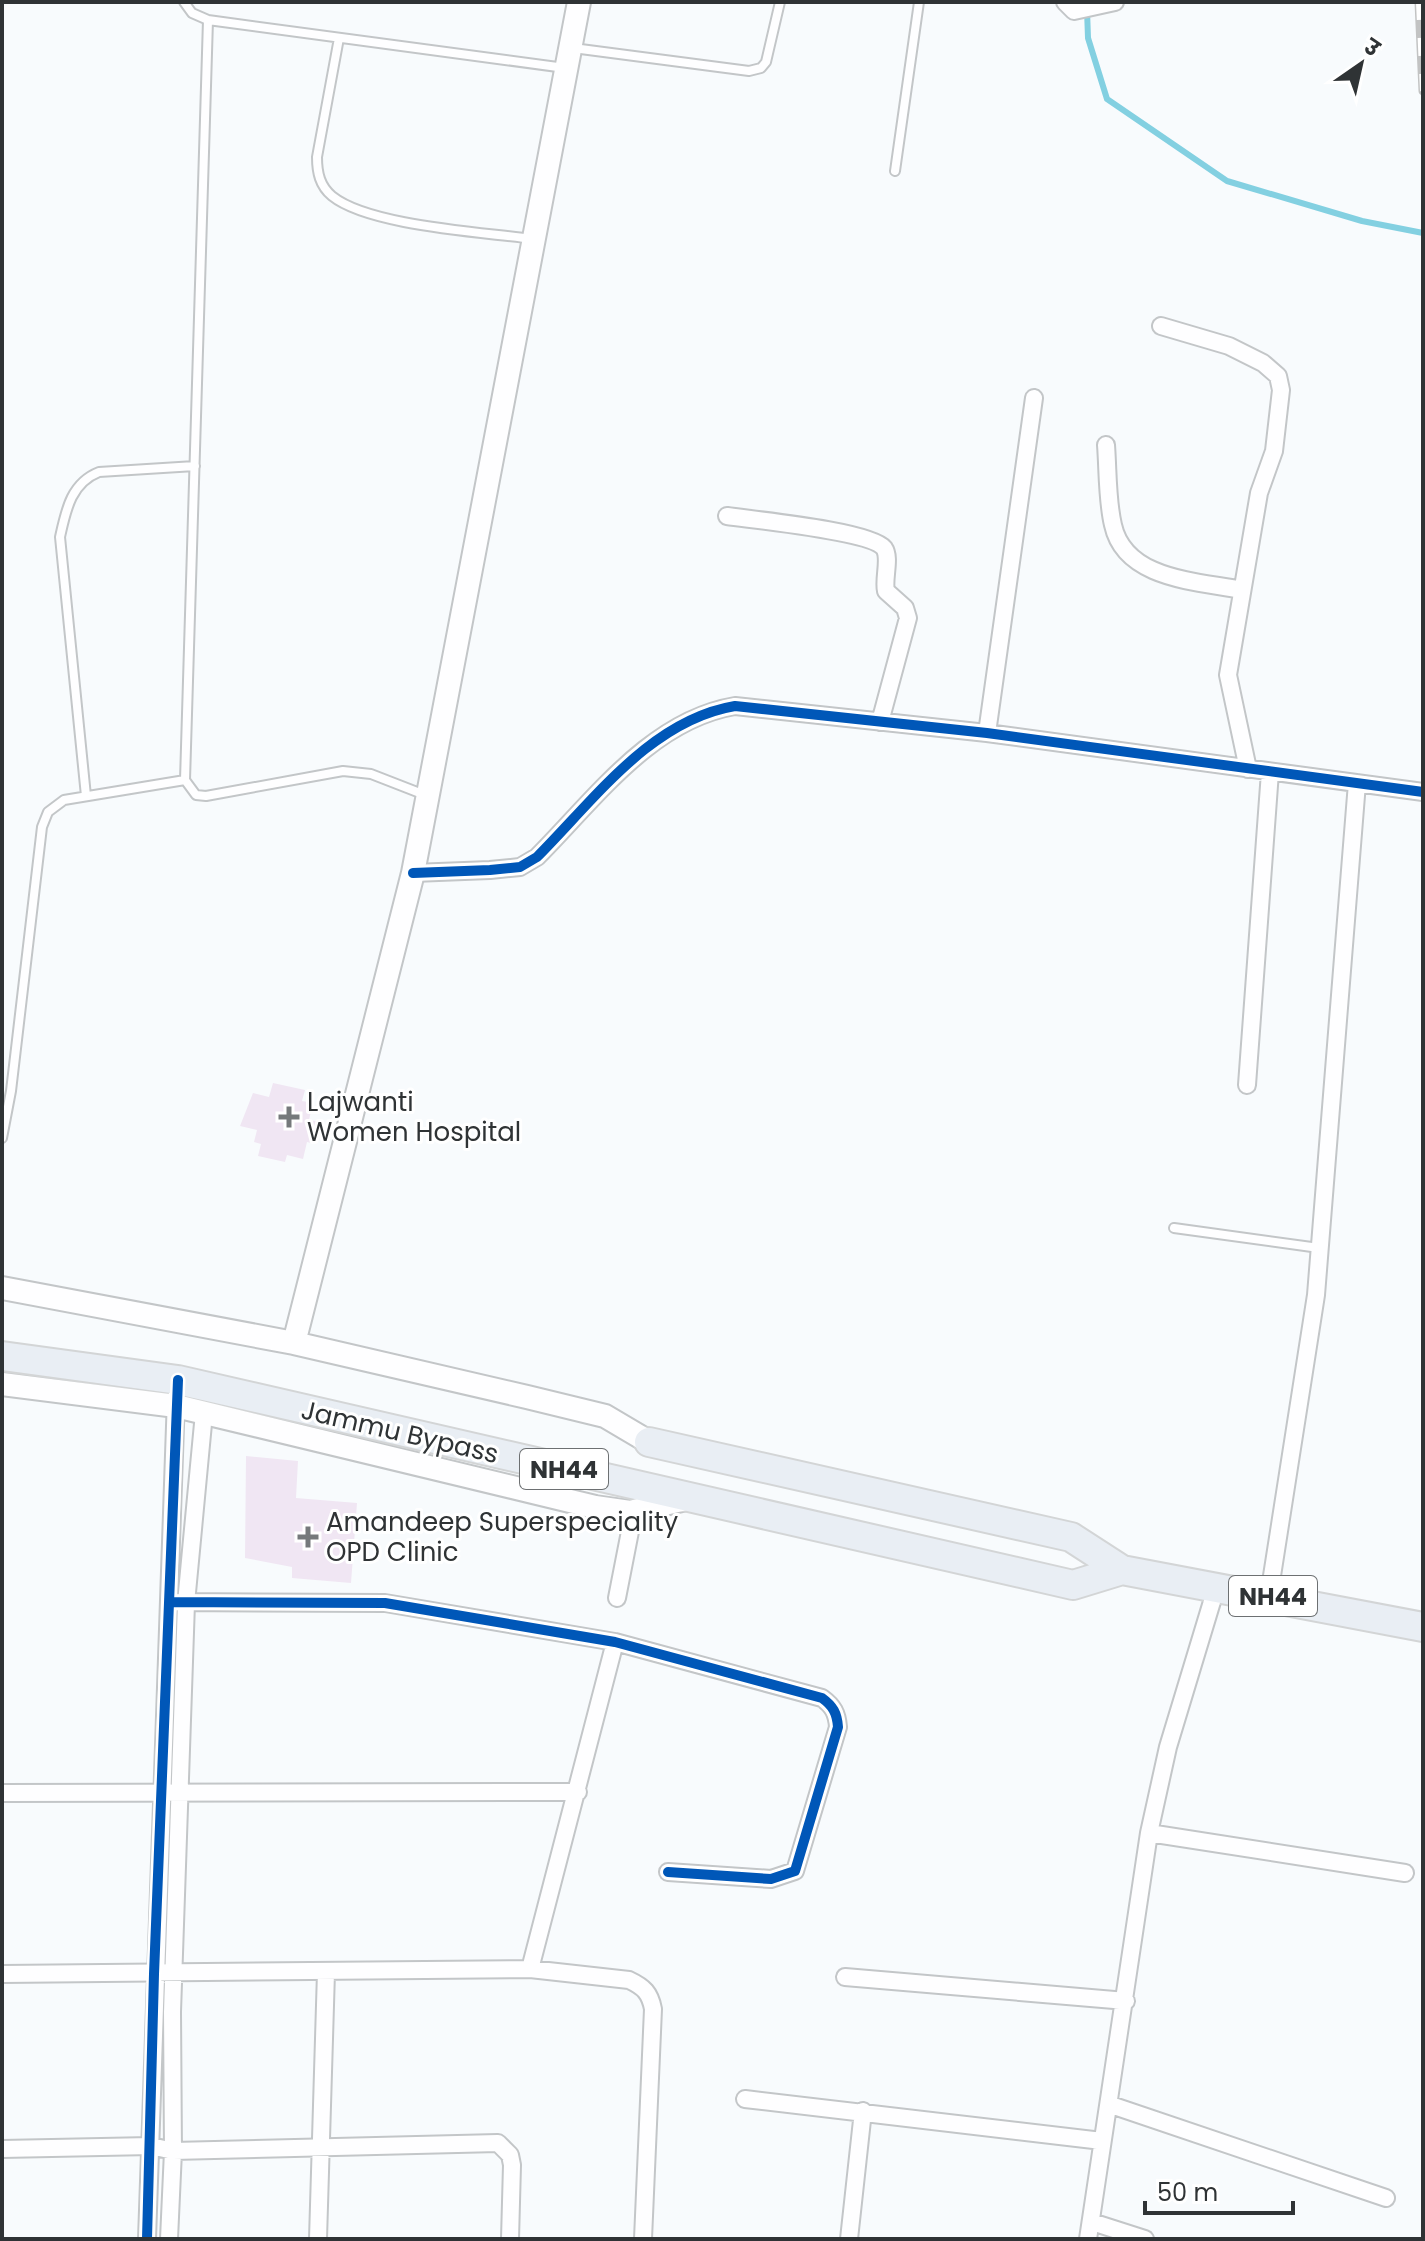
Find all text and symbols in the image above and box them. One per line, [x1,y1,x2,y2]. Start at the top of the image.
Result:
north arrow [1321,24,1401,104]
text: उ [1357,31,1386,64]
place label: Lajwanti Women Hospital [307,1084,521,1150]
marker: Lajwanti Women Hospital [278,1106,300,1128]
street label: Jammu Bypass [298,1392,502,1472]
road number: NH44 [520,1449,608,1489]
place label: Amandeep Superspeciality OPD Clinic [326,1504,678,1570]
marker: Amandeep Superspeciality OPD Clinic [297,1526,319,1548]
road number: NH44 [1229,1576,1317,1616]
scale bar [1145,2165,1293,2215]
text: 50 m [1157,2176,1218,2209]

